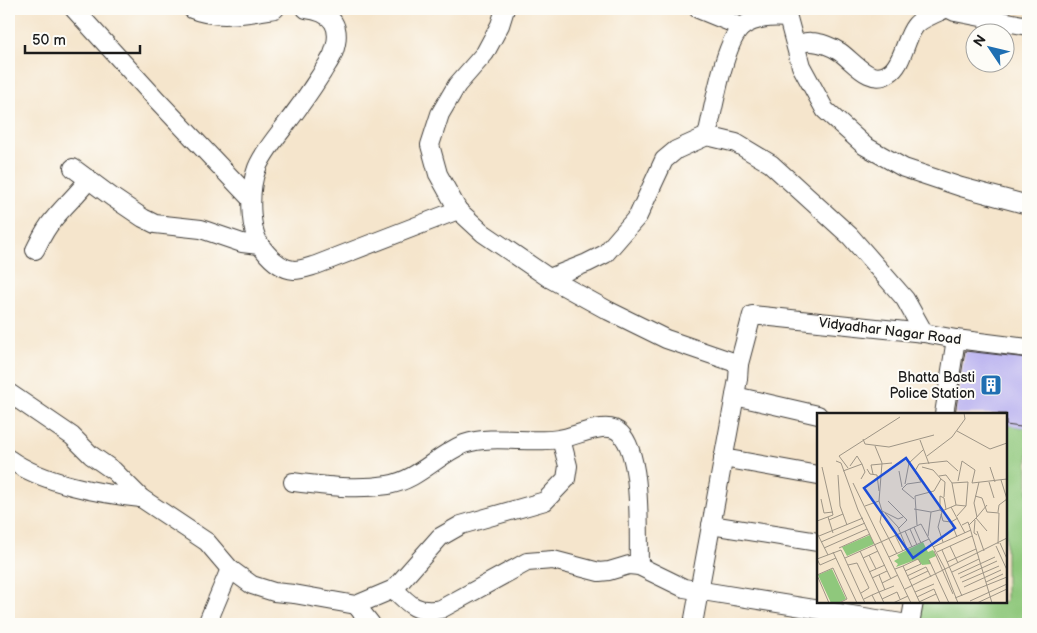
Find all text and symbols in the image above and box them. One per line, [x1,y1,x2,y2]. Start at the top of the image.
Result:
scale bar [25,22,140,54]
north arrow [964,22,1014,72]
text: 50 m [32,31,66,50]
text: N [970,32,990,50]
street label: Vidyadhar Nagar Road [818,314,962,348]
place label: Bhatta Basti Police Station [889,369,975,402]
building icon: Bhatta Basti Police Station [979,373,1003,397]
inset map [817,413,1007,603]

